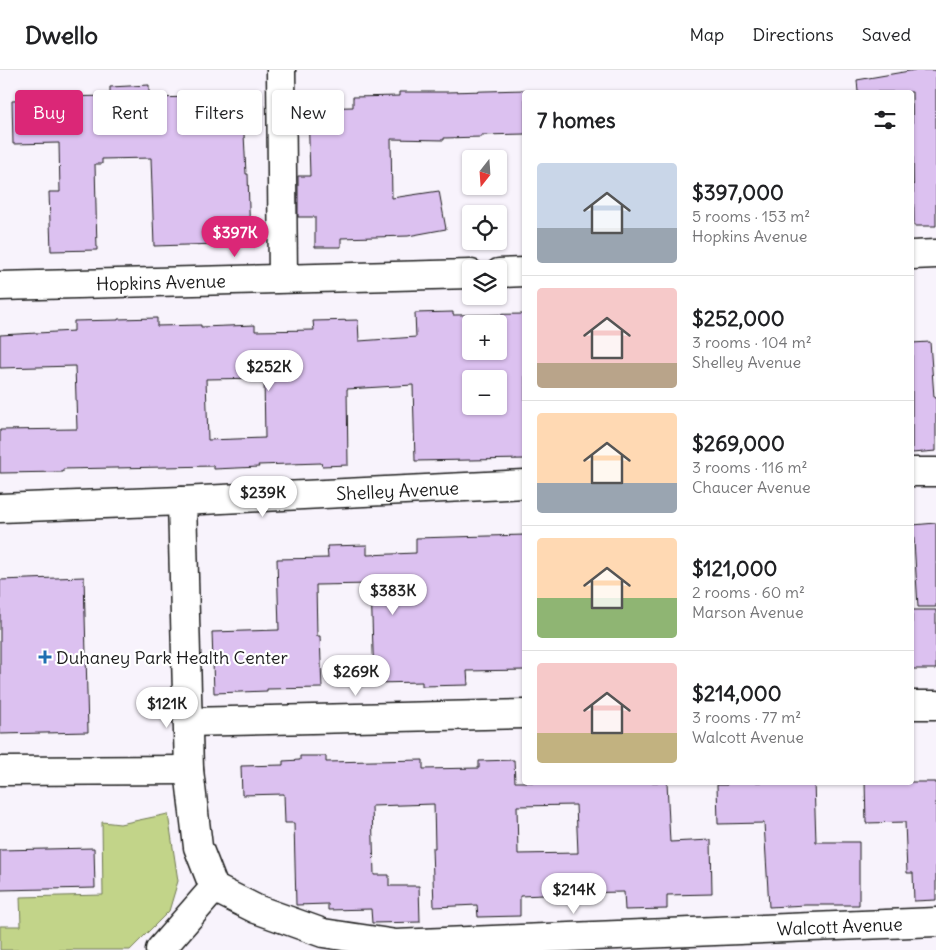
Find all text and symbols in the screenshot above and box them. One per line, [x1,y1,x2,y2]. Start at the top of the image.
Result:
text: Dwello [25,20,98,50]
text: Map [689,23,724,46]
text: Directions [752,23,834,46]
text: Saved [862,23,911,46]
chip: Buy [15,90,83,135]
chip: Rent [93,90,167,135]
chip: Filters [177,90,262,135]
chip: New [272,90,344,135]
icon: filters [871,106,899,134]
text: 7 homes [537,107,616,134]
north arrow [462,150,508,195]
map controls [462,150,507,415]
text: $397,000 [692,179,784,206]
icon: home [577,183,637,243]
button: locate [462,205,507,250]
text: 5 rooms · 153 m² [692,206,810,226]
pin: $397K [200,216,270,258]
text: $397K [213,222,257,242]
text: Hopkins Avenue [692,226,807,246]
button: layers [462,260,507,305]
street label: Hopkins Avenue [96,269,226,295]
text: $252,000 [692,305,785,332]
icon: home [577,308,637,368]
button: + [462,315,507,360]
text: 3 rooms · 104 m² [692,332,812,352]
pin: $252K [234,350,304,392]
text: Shelley Avenue [692,352,801,372]
text: $252K [246,356,292,376]
button: − [462,370,507,415]
text: $269,000 [692,430,785,457]
icon: home [577,433,637,493]
text: 3 rooms · 116 m² [692,457,808,477]
pin: $239K [228,476,298,518]
street label: Shelley Avenue [336,476,460,505]
text: Chaucer Avenue [692,477,811,497]
text: $239K [240,482,286,502]
text: $121,000 [692,555,777,582]
icon: home [577,558,637,618]
pin: $383K [358,574,428,616]
text: $383K [370,580,416,600]
text: 2 rooms · 60 m² [692,582,805,602]
text: Marson Avenue [692,602,804,622]
place label: Duhaney Park Health Center [56,646,288,669]
marker: Duhaney Park Health Center [38,650,52,664]
pin: $269K [321,654,391,697]
text: $269K [333,661,379,681]
text: $214,000 [692,680,781,707]
icon: home [577,683,637,743]
pin: $121K [132,686,202,729]
text: $121K [147,693,187,713]
text: 3 rooms · 77 m² [692,707,801,727]
text: Walcott Avenue [692,727,804,747]
pin: $214K [539,872,609,915]
text: $214K [552,879,596,899]
street label: Walcott Avenue [776,912,903,940]

